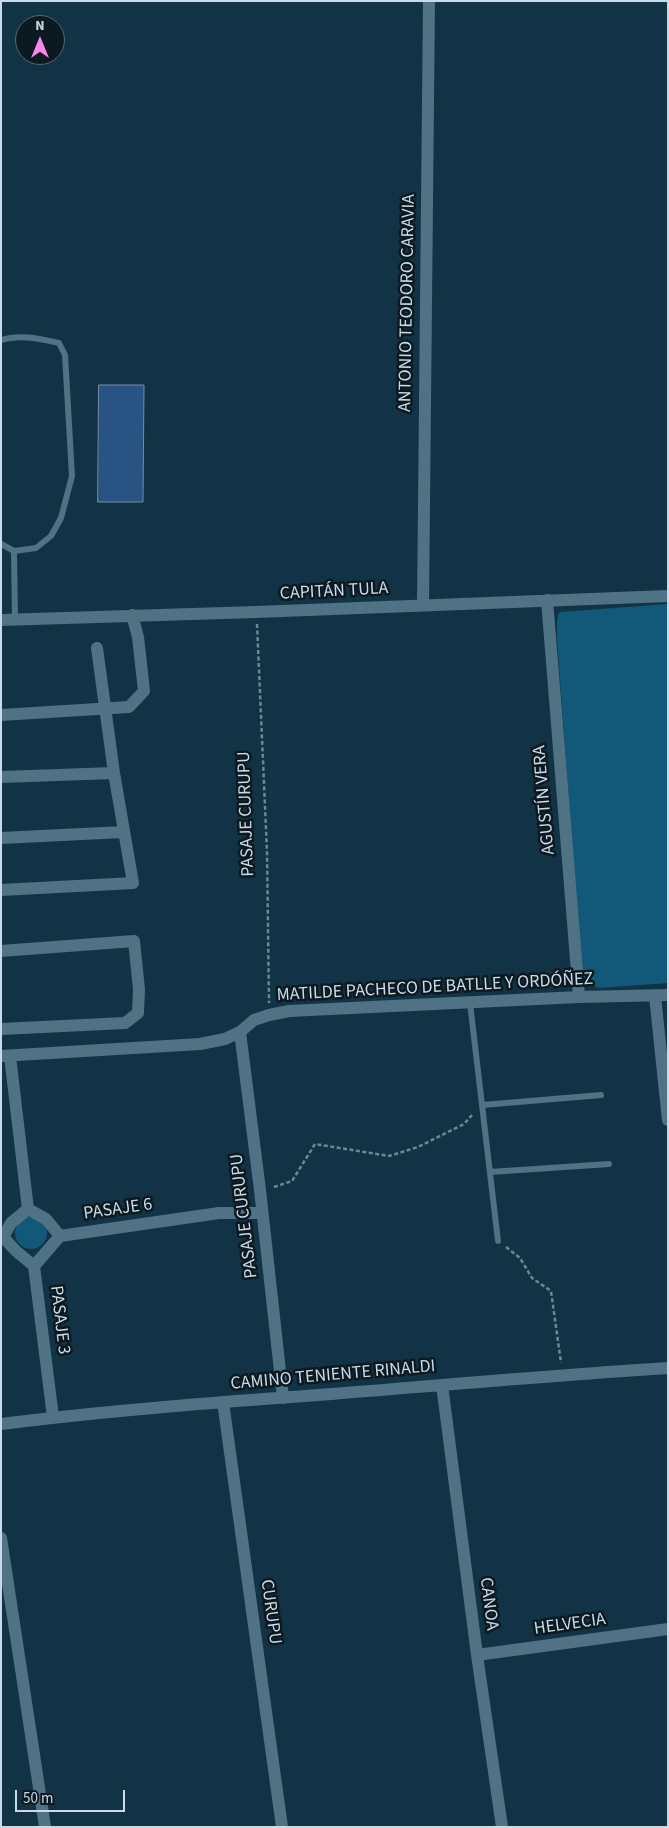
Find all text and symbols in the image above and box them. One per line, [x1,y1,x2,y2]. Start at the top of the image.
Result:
north arrow [15,15,65,65]
text: N [35,16,45,36]
street label: ANTONIO TEODORO CARAVIA [395,194,421,412]
street label: CAPITÁN TULA [279,578,389,606]
street label: AGUSTÍN VERA [529,744,561,856]
street label: PASAJE CURUPU [234,751,260,877]
street label: MATILDE PACHECO DE BATLLE Y ORDÓÑEZ [276,969,594,1007]
street label: PASAJE CURUPU [227,1152,263,1280]
street label: PASAJE 6 [82,1194,154,1226]
street label: PASAJE 3 [44,1284,74,1356]
street label: CAMINO TENIENTE RINALDI [230,1356,436,1396]
street label: CANOA [474,1576,502,1632]
street label: CURUPU [255,1578,285,1646]
street label: HELVECIA [533,1609,607,1641]
scale bar [18,1780,128,1812]
text: 50 m [23,1788,53,1809]

